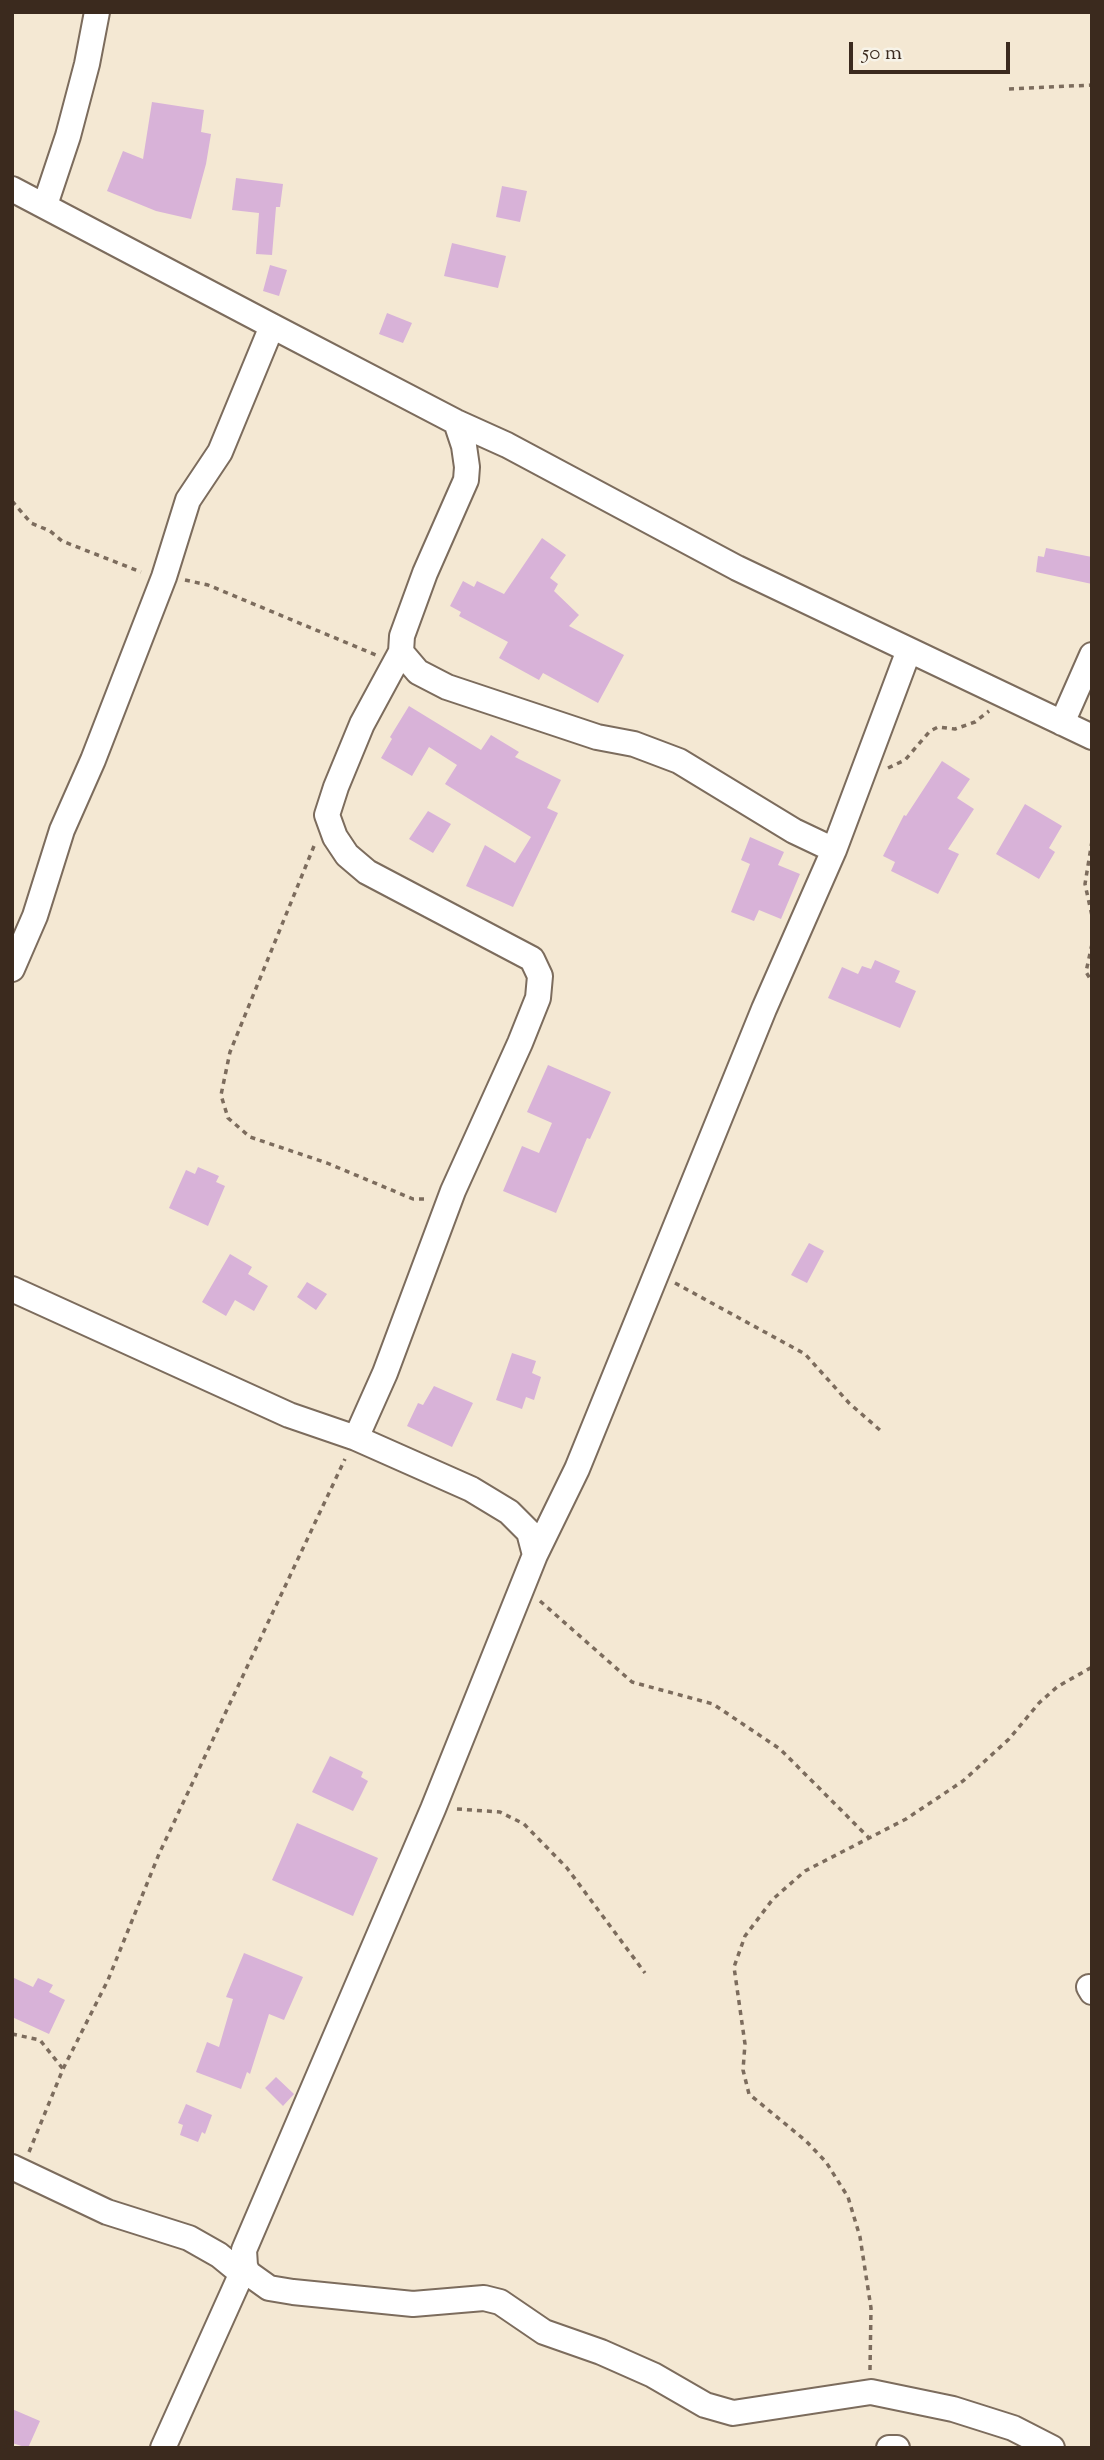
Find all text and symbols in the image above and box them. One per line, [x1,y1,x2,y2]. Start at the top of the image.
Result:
scale bar [852,28,1013,72]
text: 50 m [862,39,902,69]

